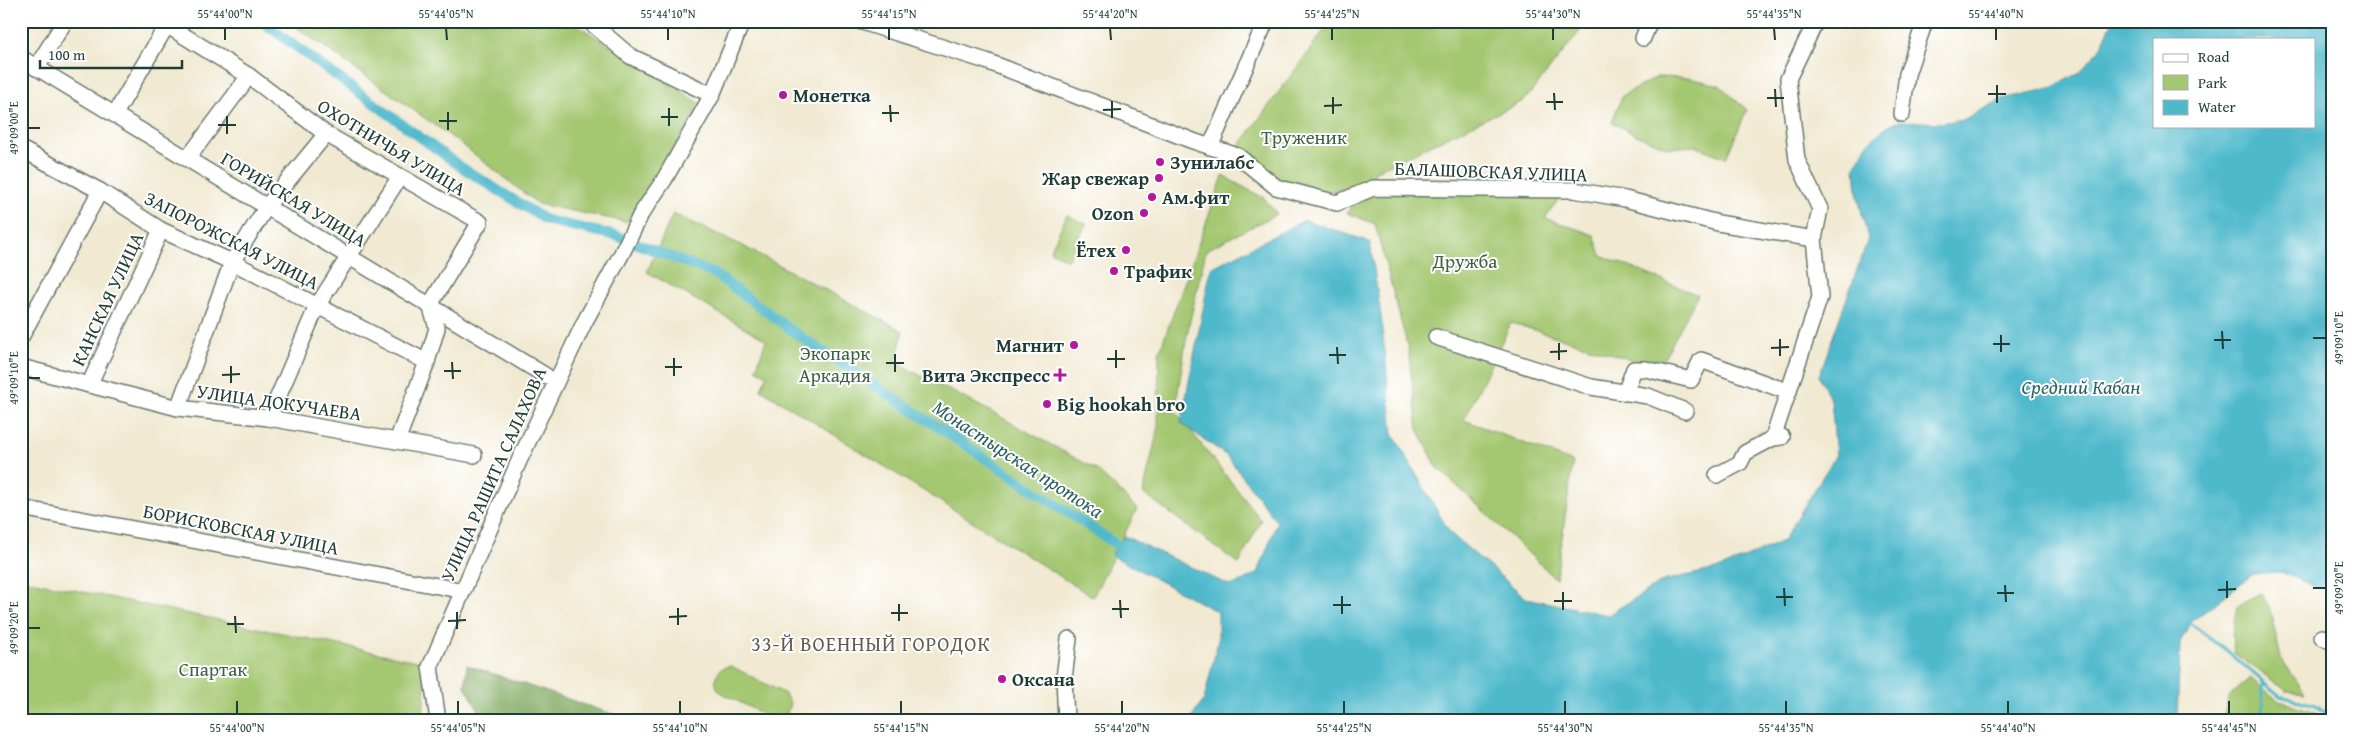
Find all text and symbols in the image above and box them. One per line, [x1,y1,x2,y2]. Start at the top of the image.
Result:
text: 55°44'00"N [197,5,253,22]
text: 55°44'05"N [418,5,474,22]
text: 55°44'10"N [640,5,696,22]
text: 55°44'15"N [861,5,917,22]
text: 55°44'20"N [1082,5,1138,22]
text: 55°44'25"N [1304,5,1360,22]
text: 55°44'30"N [1525,5,1581,22]
text: 55°44'35"N [1746,5,1802,22]
text: 55°44'40"N [1968,5,2024,22]
scale bar [40,38,182,70]
legend [2153,38,2316,128]
text: 100 m [48,44,86,65]
text: Road [2198,46,2229,67]
text: Park [2198,72,2227,93]
place label: Монетка [793,81,871,109]
marker: Монетка [777,89,789,101]
street label: ОХОТНИЧЬЯ УЛИЦА [312,92,472,203]
text: Water [2198,96,2236,117]
text: 49°09'00"E [5,101,22,155]
park label: Труженик [1261,123,1347,151]
street label: ГОРИЙСКАЯ УЛИЦА [216,144,373,254]
place label: Зунилабс [1170,148,1254,176]
street label: БАЛАШОВСКАЯ УЛИЦА [1394,154,1588,188]
marker: Зунилабс [1154,156,1166,168]
place label: Жар свежар [1041,164,1149,192]
marker: Жар свежар [1153,172,1165,184]
place label: Ам.фит [1162,183,1230,211]
street label: ЗАПОРОЖСКАЯ УЛИЦА [140,184,325,296]
marker: Ам.фит [1146,191,1158,203]
place label: Ozon [1092,199,1135,227]
marker: Ozon [1138,207,1150,219]
street label: КАНСКАЯ УЛИЦА [64,227,151,371]
place label: Ётех [1076,236,1116,264]
marker: Ётех [1120,244,1132,256]
park label: Дружба [1432,247,1497,275]
place label: Трафик [1124,257,1192,285]
marker: Трафик [1108,265,1120,277]
text: 49°09'10"E [2330,311,2347,365]
place label: Магнит [996,331,1065,359]
park label: Экопарк Аркадия [799,339,871,389]
marker: Магнит [1068,339,1080,351]
text: 49°09'10"E [5,351,22,405]
place label: Вита Экспресс [922,361,1050,389]
street label: УЛИЦА РАШИТА САЛАХОВА [433,362,553,586]
marker: Вита Экспресс [1054,369,1066,381]
water label: Средний Кабан [2021,372,2141,401]
street label: УЛИЦА ДОКУЧАЕВА [195,377,364,428]
place label: Big hookah bro [1057,390,1185,418]
water label: Монастырская протока [927,392,1110,525]
marker: Big hookah bro [1041,398,1053,410]
street label: БОРИСКОВСКАЯ УЛИЦА [141,496,342,562]
text: 49°09'20"E [2330,561,2347,615]
text: 49°09'20"E [5,601,22,655]
district label: 33-Й ВОЕННЫЙ ГОРОДОК [751,629,991,658]
park label: Спартак [179,655,247,683]
place label: Оксана [1012,665,1075,693]
marker: Оксана [996,673,1008,685]
text: 55°44'00"N [209,719,265,736]
text: 55°44'05"N [430,719,486,736]
text: 55°44'10"N [652,719,708,736]
text: 55°44'15"N [873,719,929,736]
text: 55°44'20"N [1094,719,1150,736]
text: 55°44'25"N [1316,719,1372,736]
text: 55°44'30"N [1537,719,1593,736]
text: 55°44'35"N [1758,719,1814,736]
text: 55°44'40"N [1980,719,2036,736]
text: 55°44'45"N [2201,719,2257,736]

